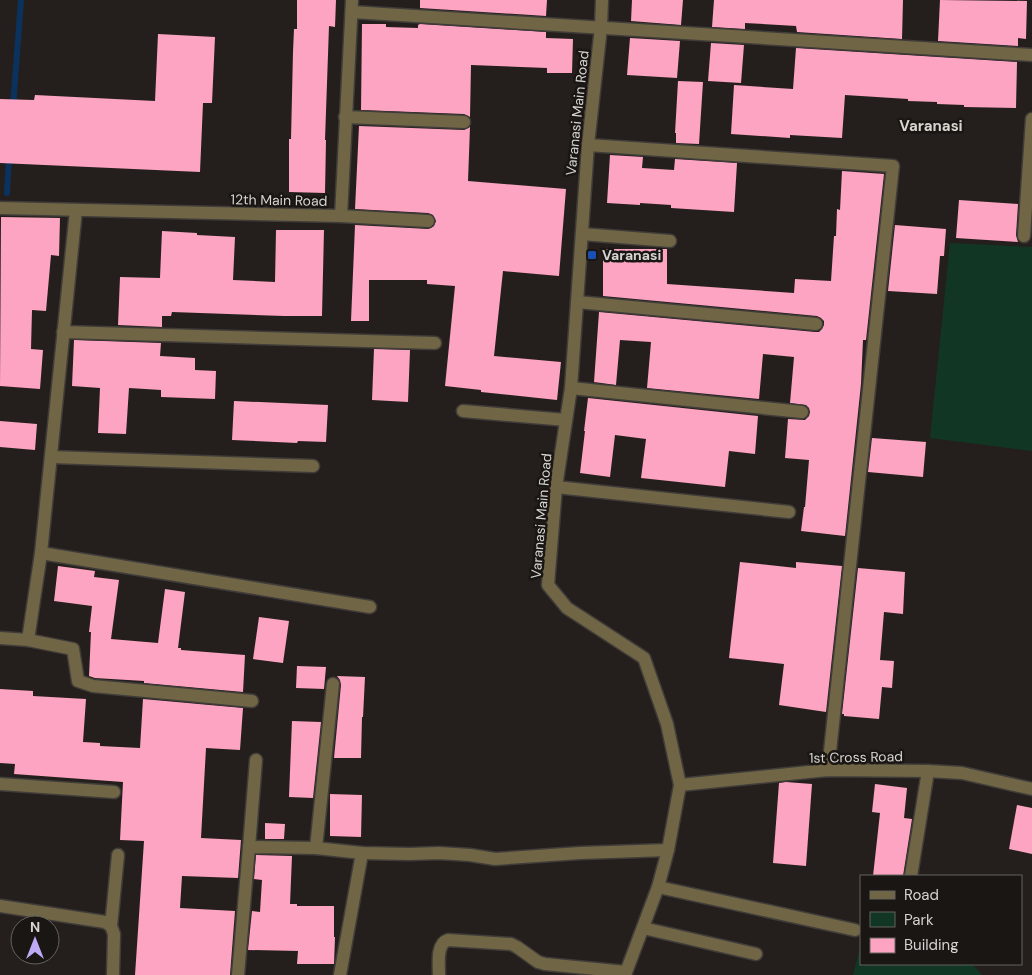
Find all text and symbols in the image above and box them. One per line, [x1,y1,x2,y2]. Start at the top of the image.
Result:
street label: Varanasi Main Road [561,49,593,177]
district label: Varanasi [899,116,963,136]
street label: 12th Main Road [230,190,328,210]
place label: Varanasi [602,246,661,264]
marker: Varanasi [586,249,598,261]
street label: Varanasi Main Road [527,453,555,579]
street label: 1st Cross Road [809,747,903,767]
legend [860,875,1022,965]
text: Road [904,885,939,905]
text: Park [904,910,934,930]
north arrow [10,915,60,965]
text: N [30,918,40,936]
text: Building [904,935,959,955]

